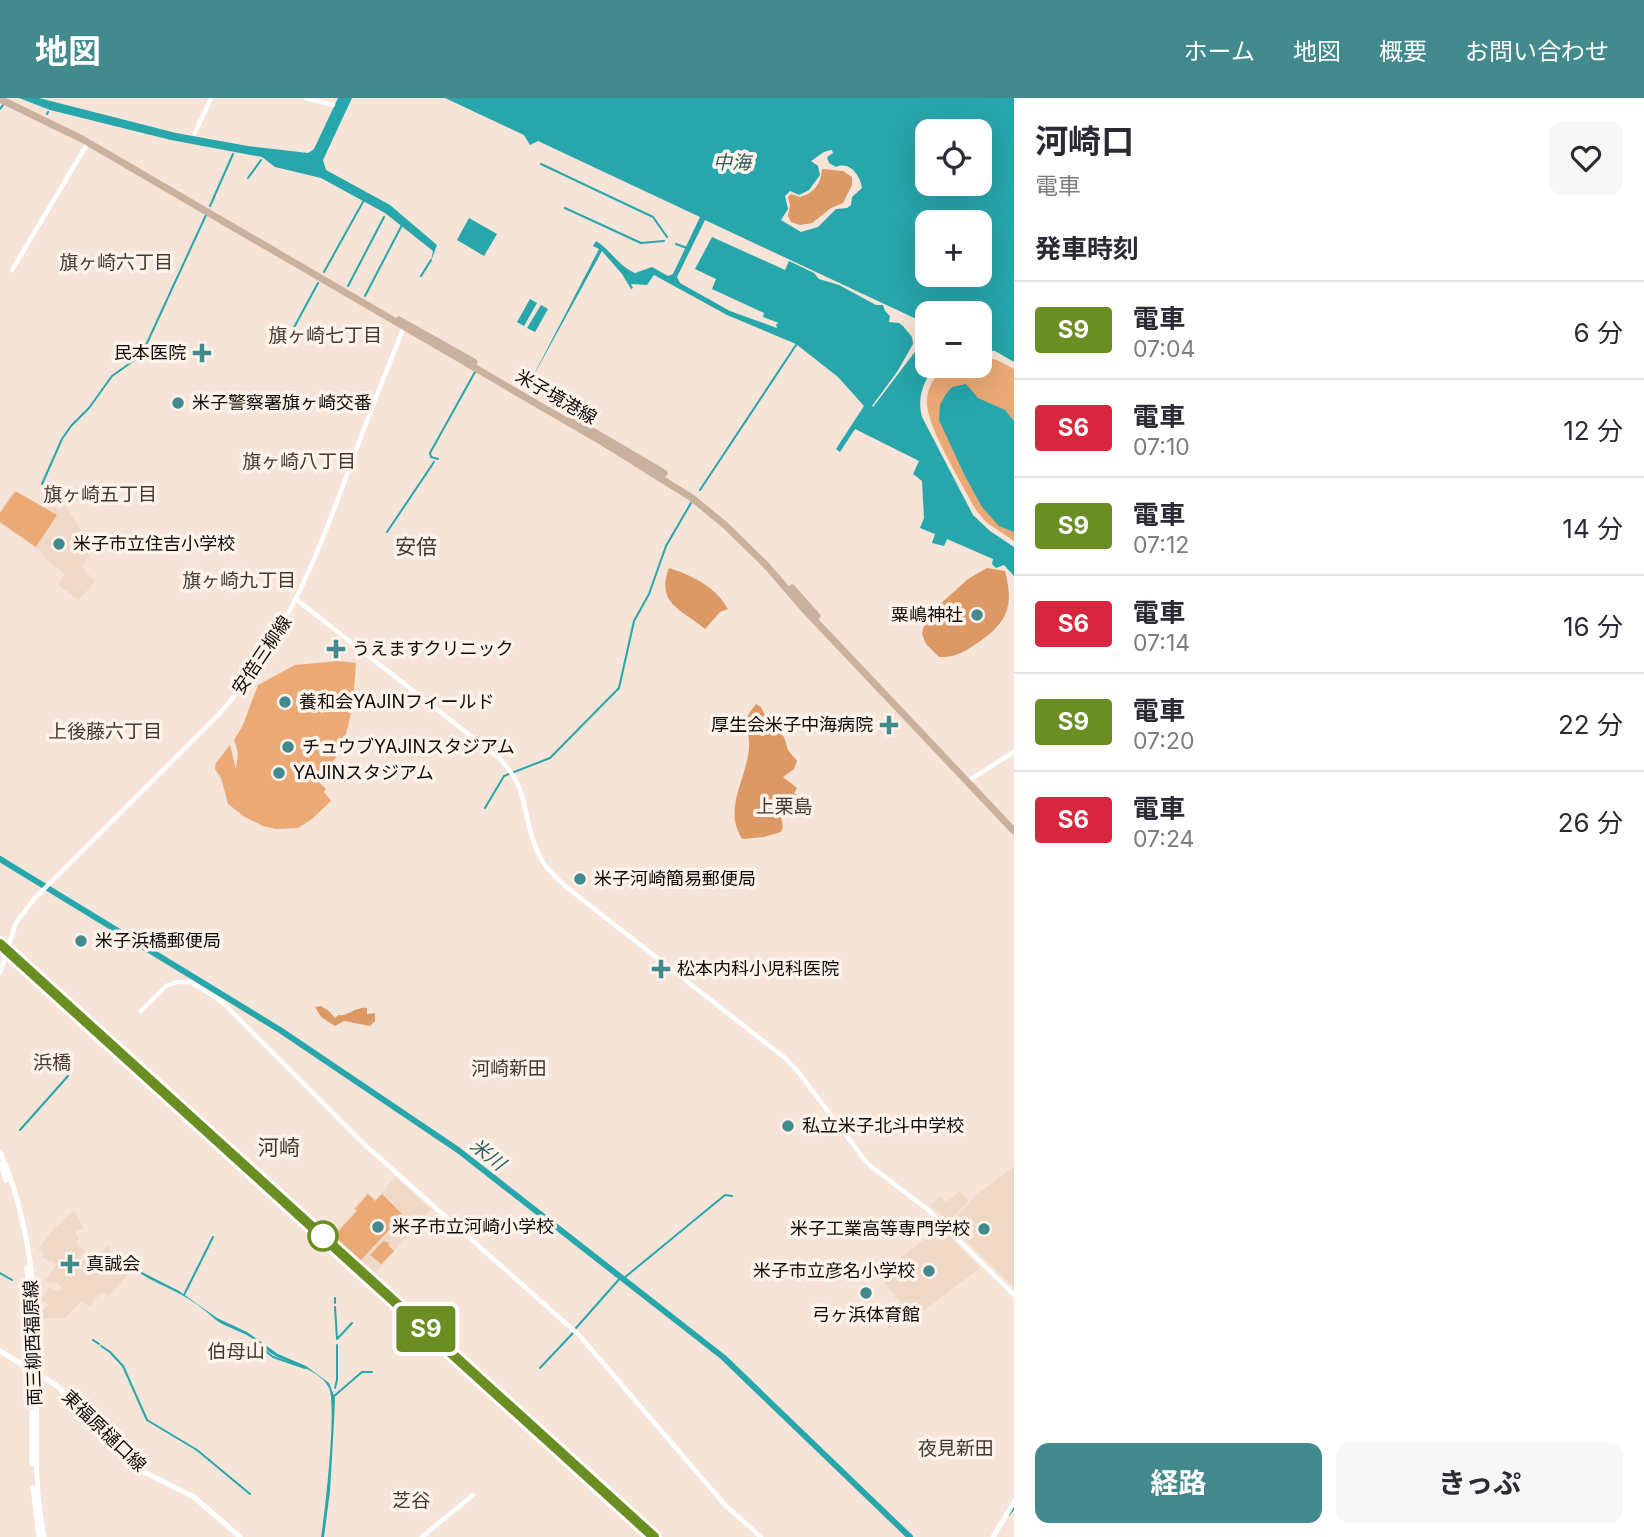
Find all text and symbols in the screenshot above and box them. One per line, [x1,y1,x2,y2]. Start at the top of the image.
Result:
text: 地図 [35,31,101,71]
text: ホーム [1184,37,1255,66]
text: 地図 [1293,37,1341,66]
text: 概要 [1379,37,1427,66]
text: お問い合わせ [1465,37,1609,66]
map controls [915,119,992,378]
button: locate [915,119,992,196]
text: 河崎口 [1035,121,1134,161]
button: heart [1549,121,1623,195]
water label: 中海 [713,151,754,174]
text: 電車 [1035,172,1081,200]
button: + [915,210,992,287]
text: 発車時刻 [1035,233,1139,264]
district label: 旗ヶ崎六丁目 [59,251,173,274]
button: − [915,301,992,378]
text: 電車 [1133,303,1185,334]
text: S9 [1058,315,1089,344]
text: 6 分 [1574,317,1623,348]
district label: 旗ヶ崎七丁目 [268,324,382,347]
text: 07:04 [1133,335,1195,363]
place label: 民本医院 [114,342,186,363]
marker: 民本医院 [192,343,212,363]
street label: 米子境港線 [512,365,600,428]
place label: 米子警察署旗ヶ崎交番 [192,392,372,413]
marker: 米子警察署旗ヶ崎交番 [170,395,186,411]
text: 電車 [1133,401,1185,432]
text: S6 [1058,413,1089,442]
text: 12 分 [1563,415,1623,446]
text: 07:10 [1133,433,1190,461]
district label: 旗ヶ崎八丁目 [242,450,356,473]
district label: 旗ヶ崎五丁目 [43,483,157,506]
text: 電車 [1133,499,1185,530]
text: S9 [1058,511,1089,540]
text: 14 分 [1562,513,1623,544]
text: 07:12 [1133,531,1189,559]
place label: 米子市立住吉小学校 [73,533,235,554]
district label: 安倍 [395,534,437,559]
marker: 米子市立住吉小学校 [51,536,67,552]
district label: 旗ヶ崎九丁目 [182,569,296,592]
text: 電車 [1133,597,1185,628]
place label: 粟嶋神社 [891,604,963,625]
marker: 粟嶋神社 [969,607,985,623]
text: S6 [1058,609,1089,638]
text: 16 分 [1563,611,1623,642]
street label: 安倍三柳線 [228,612,295,698]
text: 07:14 [1133,629,1190,657]
place label: うえますクリニック [352,638,513,659]
marker: うえますクリニック [326,639,346,659]
place label: 養和会YAJINフィールド [299,691,495,712]
marker: 養和会YAJINフィールド [277,694,293,710]
text: 電車 [1133,695,1185,726]
text: S9 [1058,707,1089,736]
text: 22 分 [1558,709,1623,740]
place label: 厚生会米子中海病院 [711,714,873,735]
marker: 厚生会米子中海病院 [879,715,899,735]
district label: 上後藤六丁目 [48,720,162,743]
text: 07:20 [1133,727,1194,755]
place label: チュウブYAJINスタジアム [302,736,515,757]
marker: チュウブYAJINスタジアム [280,739,296,755]
place label: YAJINスタジアム [293,762,434,783]
marker: YAJINスタジアム [271,765,287,781]
text: 電車 [1133,793,1185,824]
district label: 上栗島 [755,795,813,818]
text: S6 [1058,805,1089,834]
text: 26 分 [1558,807,1623,838]
text: 07:24 [1133,825,1194,853]
place label: 米子河崎簡易郵便局 [594,868,756,889]
marker: 米子河崎簡易郵便局 [572,871,588,887]
place label: 米子浜橋郵便局 [95,930,221,951]
marker: 米子浜橋郵便局 [73,933,89,949]
place label: 松本内科小児科医院 [677,958,839,979]
marker: 松本内科小児科医院 [651,959,671,979]
district label: 浜橋 [33,1051,71,1074]
district label: 河崎新田 [471,1057,547,1080]
place label: 私立米子北斗中学校 [802,1115,964,1136]
marker: 私立米子北斗中学校 [780,1118,796,1134]
water label: 米川 [466,1134,511,1176]
district label: 河崎 [258,1135,300,1160]
place label: 米子市立河崎小学校 [392,1216,554,1237]
place label: 米子工業高等専門学校 [790,1218,970,1239]
marker: 米子市立河崎小学校 [370,1219,386,1235]
unlabelled marker [308,1221,338,1251]
marker: 米子工業高等専門学校 [976,1221,992,1237]
place label: 真誠会 [86,1253,140,1274]
marker: 真誠会 [60,1254,80,1274]
place label: 米子市立彦名小学校 [753,1260,915,1281]
marker: 米子市立彦名小学校 [921,1263,937,1279]
street label: 両三柳西福原線 [20,1280,45,1406]
marker: 弓ヶ浜体育館 [858,1285,874,1301]
place label: 弓ヶ浜体育館 [812,1304,920,1325]
line badge: S9 [394,1306,458,1352]
text: S9 [410,1314,442,1343]
district label: 伯母山 [207,1340,265,1363]
street label: 東福原樋口線 [58,1386,150,1476]
district label: 夜見新田 [918,1437,994,1460]
button: 経路 [1035,1443,1322,1523]
button: きっぷ [1336,1443,1623,1523]
district label: 芝谷 [392,1489,430,1512]

